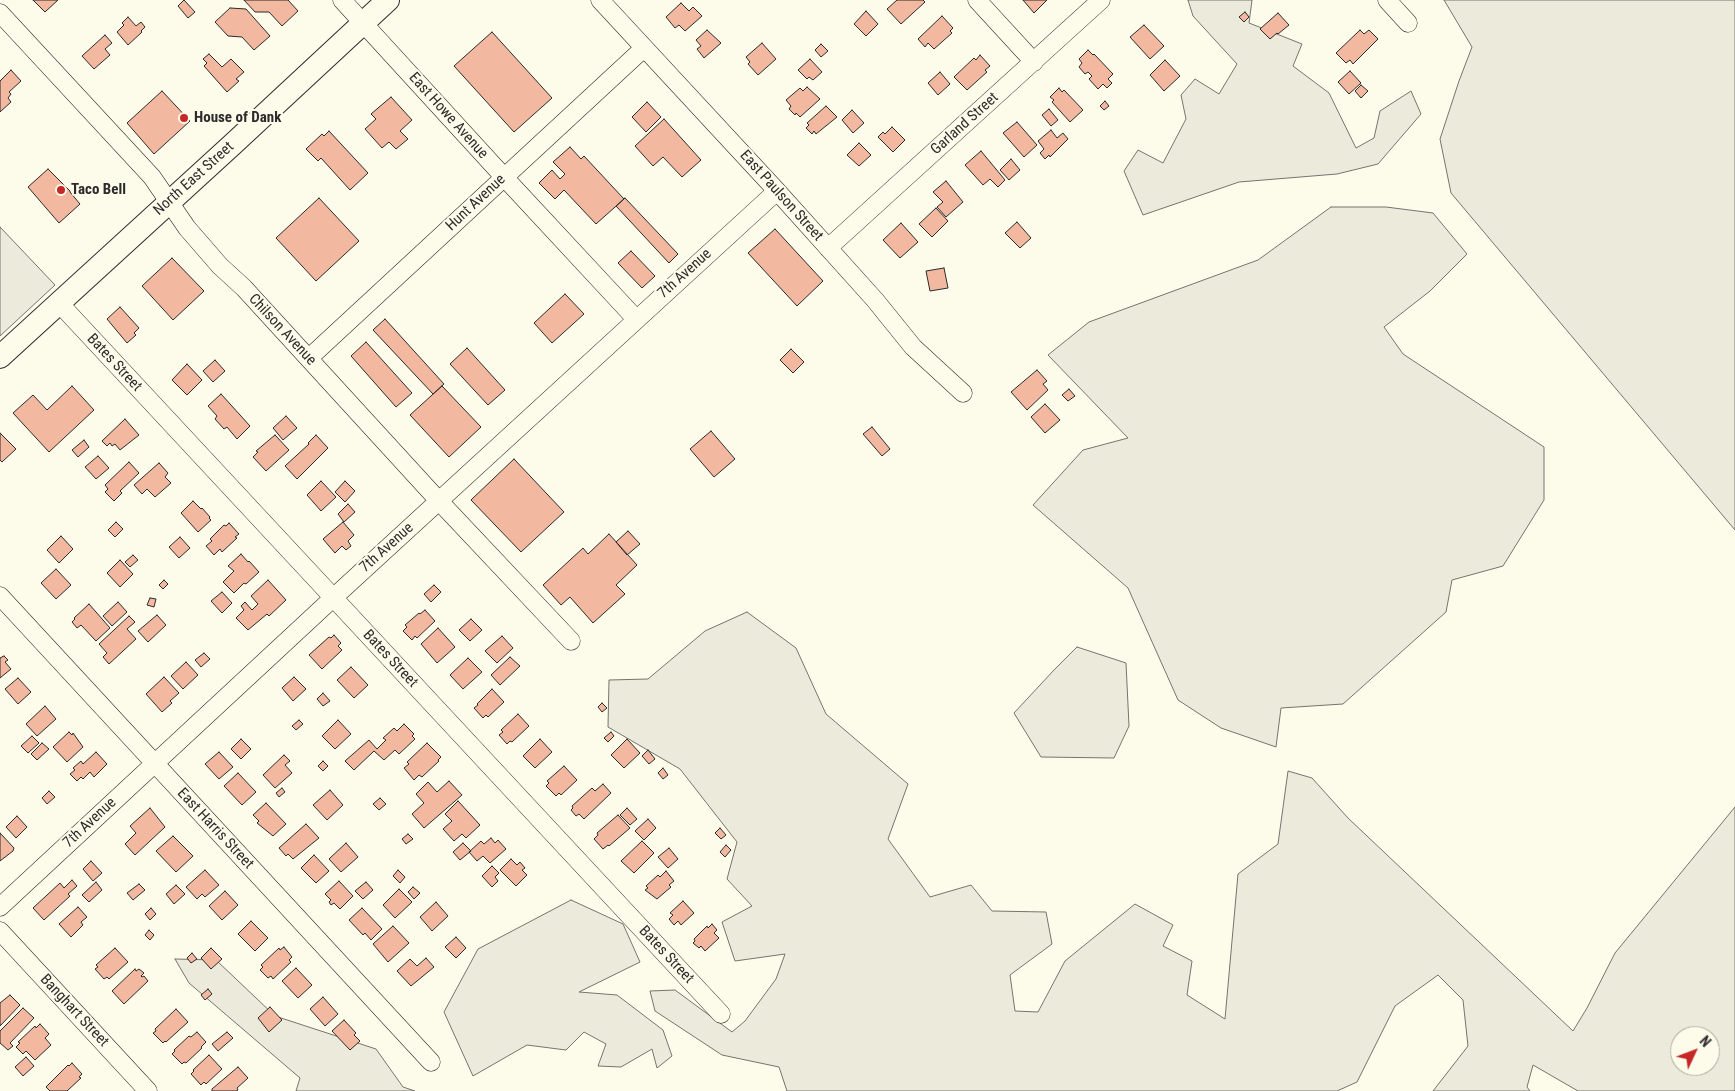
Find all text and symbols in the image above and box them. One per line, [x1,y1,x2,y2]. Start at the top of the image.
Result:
street label: East Howe Avenue [405,69,491,163]
street label: Garland Street [928,89,1002,159]
place label: House of Dank [194,109,281,127]
marker: House of Dank [178,112,190,124]
street label: North East Street [150,138,238,220]
street label: East Paulson Street [736,147,826,245]
street label: Hunt Avenue [442,171,510,235]
place label: Taco Bell [71,181,126,199]
marker: Taco Bell [55,184,67,196]
street label: 7th Avenue [655,245,715,303]
street label: Chilson Avenue [244,291,320,369]
street label: Bates Street [83,330,145,396]
street label: 7th Avenue [357,519,417,577]
street label: Bates Street [359,626,421,692]
street label: East Harris Street [173,785,257,873]
street label: 7th Avenue [60,794,120,852]
street label: Bates Street [635,922,697,988]
street label: Banghart Street [36,971,112,1051]
north arrow [1670,1026,1720,1076]
text: N [1696,1033,1714,1050]

